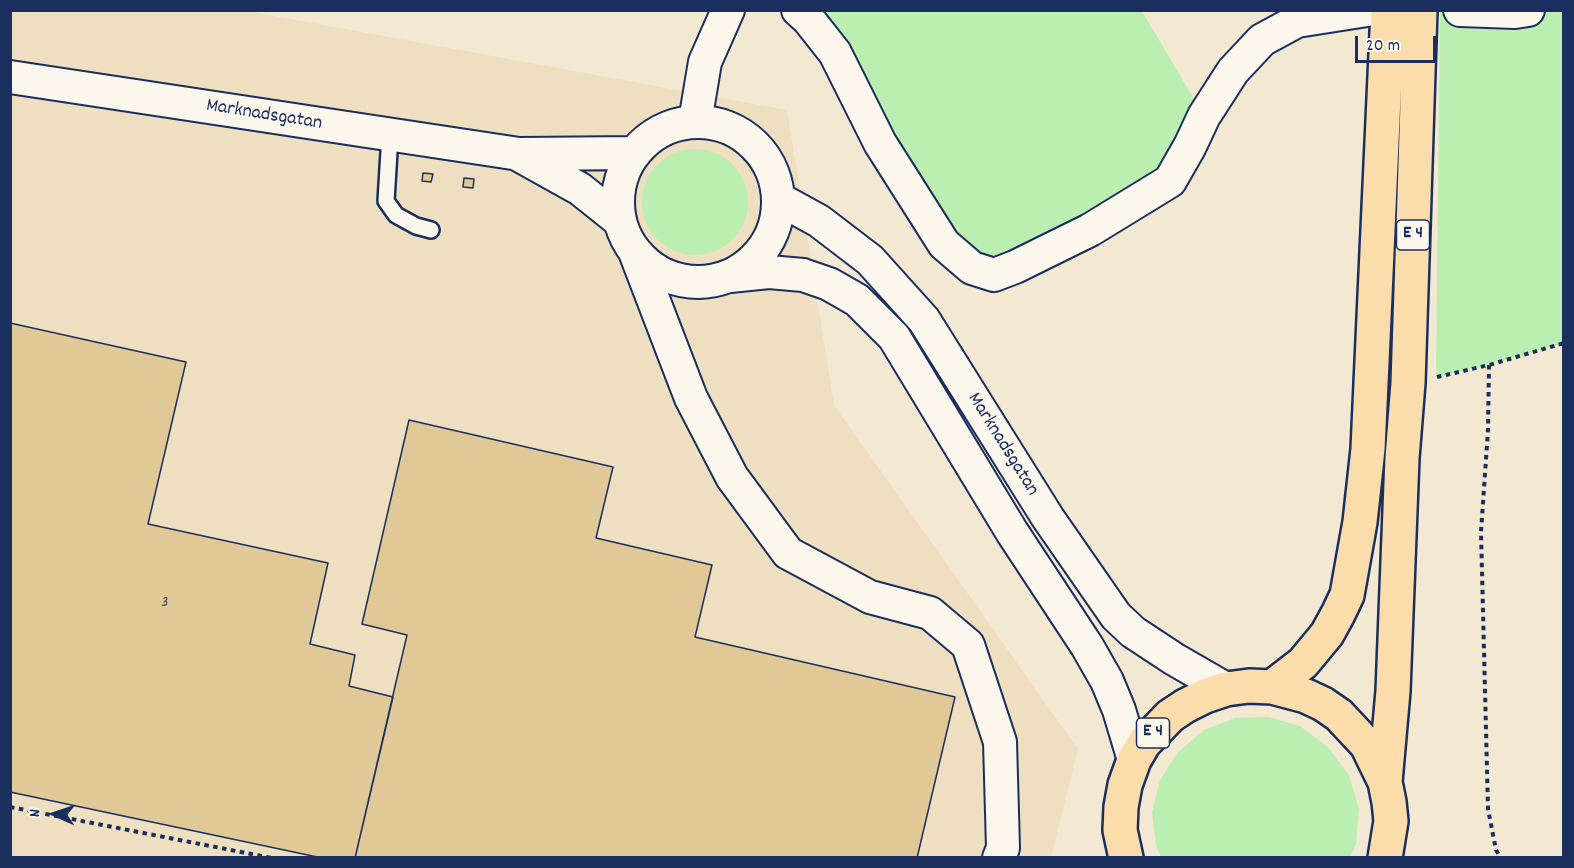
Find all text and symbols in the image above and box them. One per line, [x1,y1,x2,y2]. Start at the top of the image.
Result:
scale bar [1358,24,1439,62]
text: 20 m [1366,34,1400,59]
street label: Marknadsgatan [204,95,324,137]
road number: E 4 [1396,220,1430,250]
street label: Marknadsgatan [961,389,1043,501]
house number: 3 [161,594,169,614]
road number: E 4 [1136,718,1170,748]
north arrow [24,784,84,844]
text: N [24,808,47,818]

